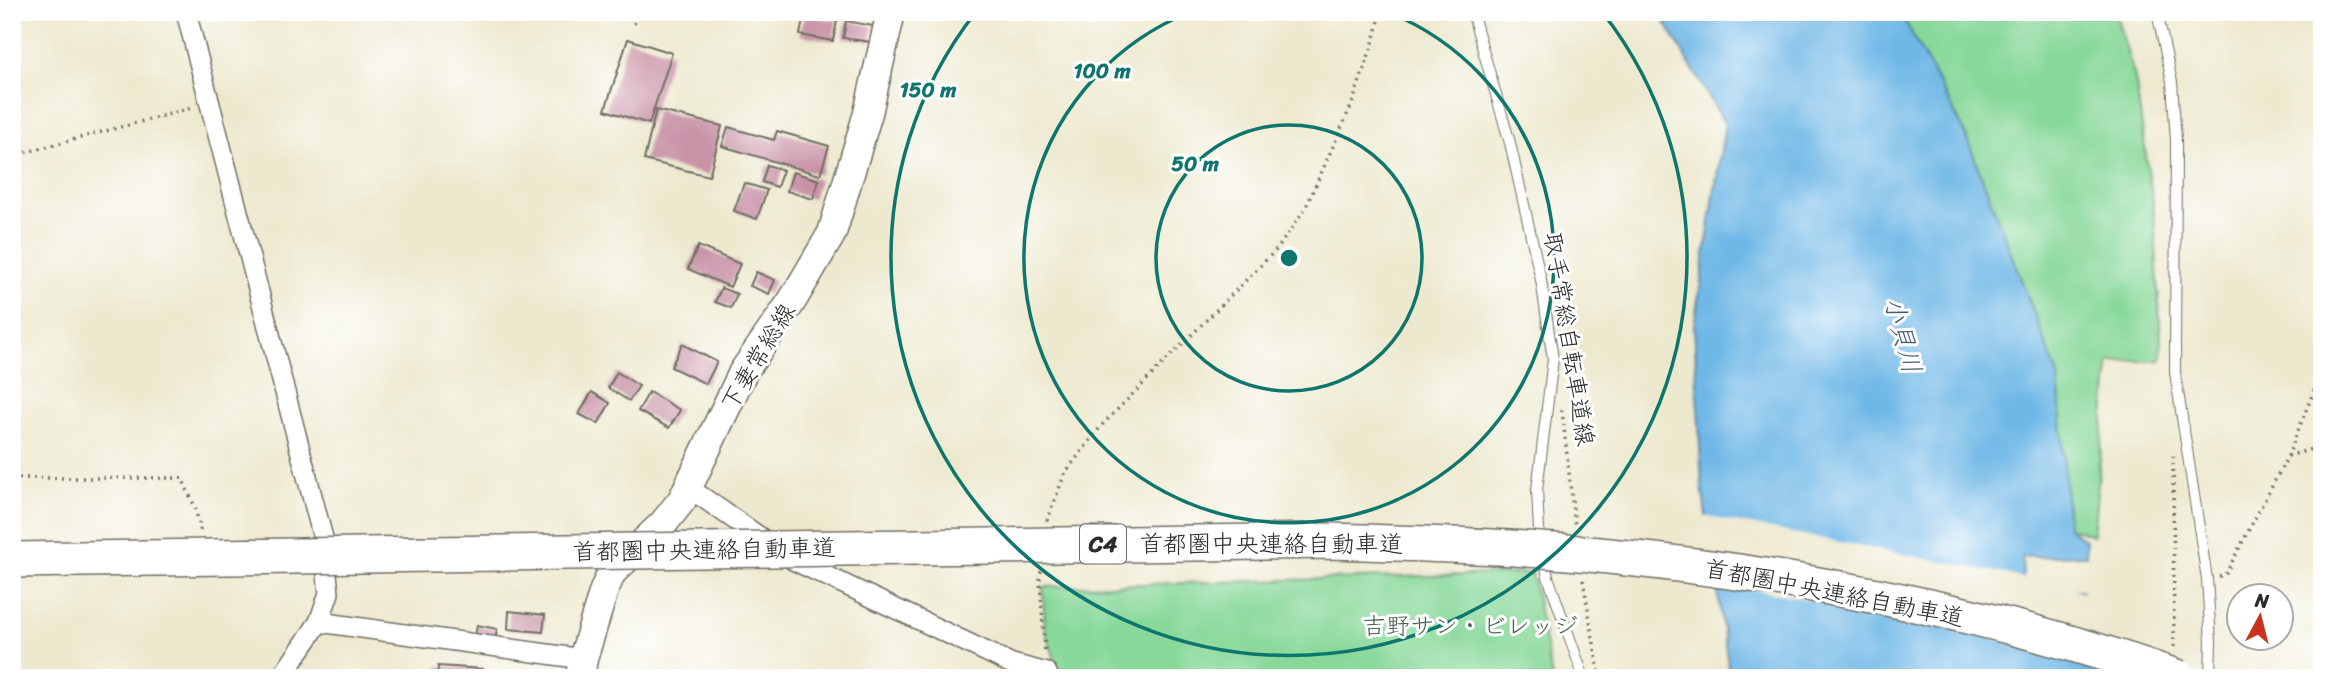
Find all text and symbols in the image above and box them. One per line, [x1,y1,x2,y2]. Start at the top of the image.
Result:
text: 100 m [1073,52,1131,90]
text: 150 m [900,71,957,109]
text: 50 m [1171,145,1220,183]
street label: 取手常総自転車道線 [1531,229,1607,449]
centre of rings [1277,246,1301,270]
water label: 小貝川 [1871,291,1935,379]
street label: 下妻常総線 [709,295,807,419]
street label: 首都圏中央連絡自動車道 [1139,523,1403,565]
road number: C4 [1080,524,1126,564]
street label: 首都圏中央連絡自動車道 [572,527,836,573]
street label: 首都圏中央連絡自動車道 [1700,547,1968,639]
north arrow [2226,582,2296,652]
text: N [2252,583,2271,618]
park label: 吉野サン・ビレッジ [1362,605,1578,647]

